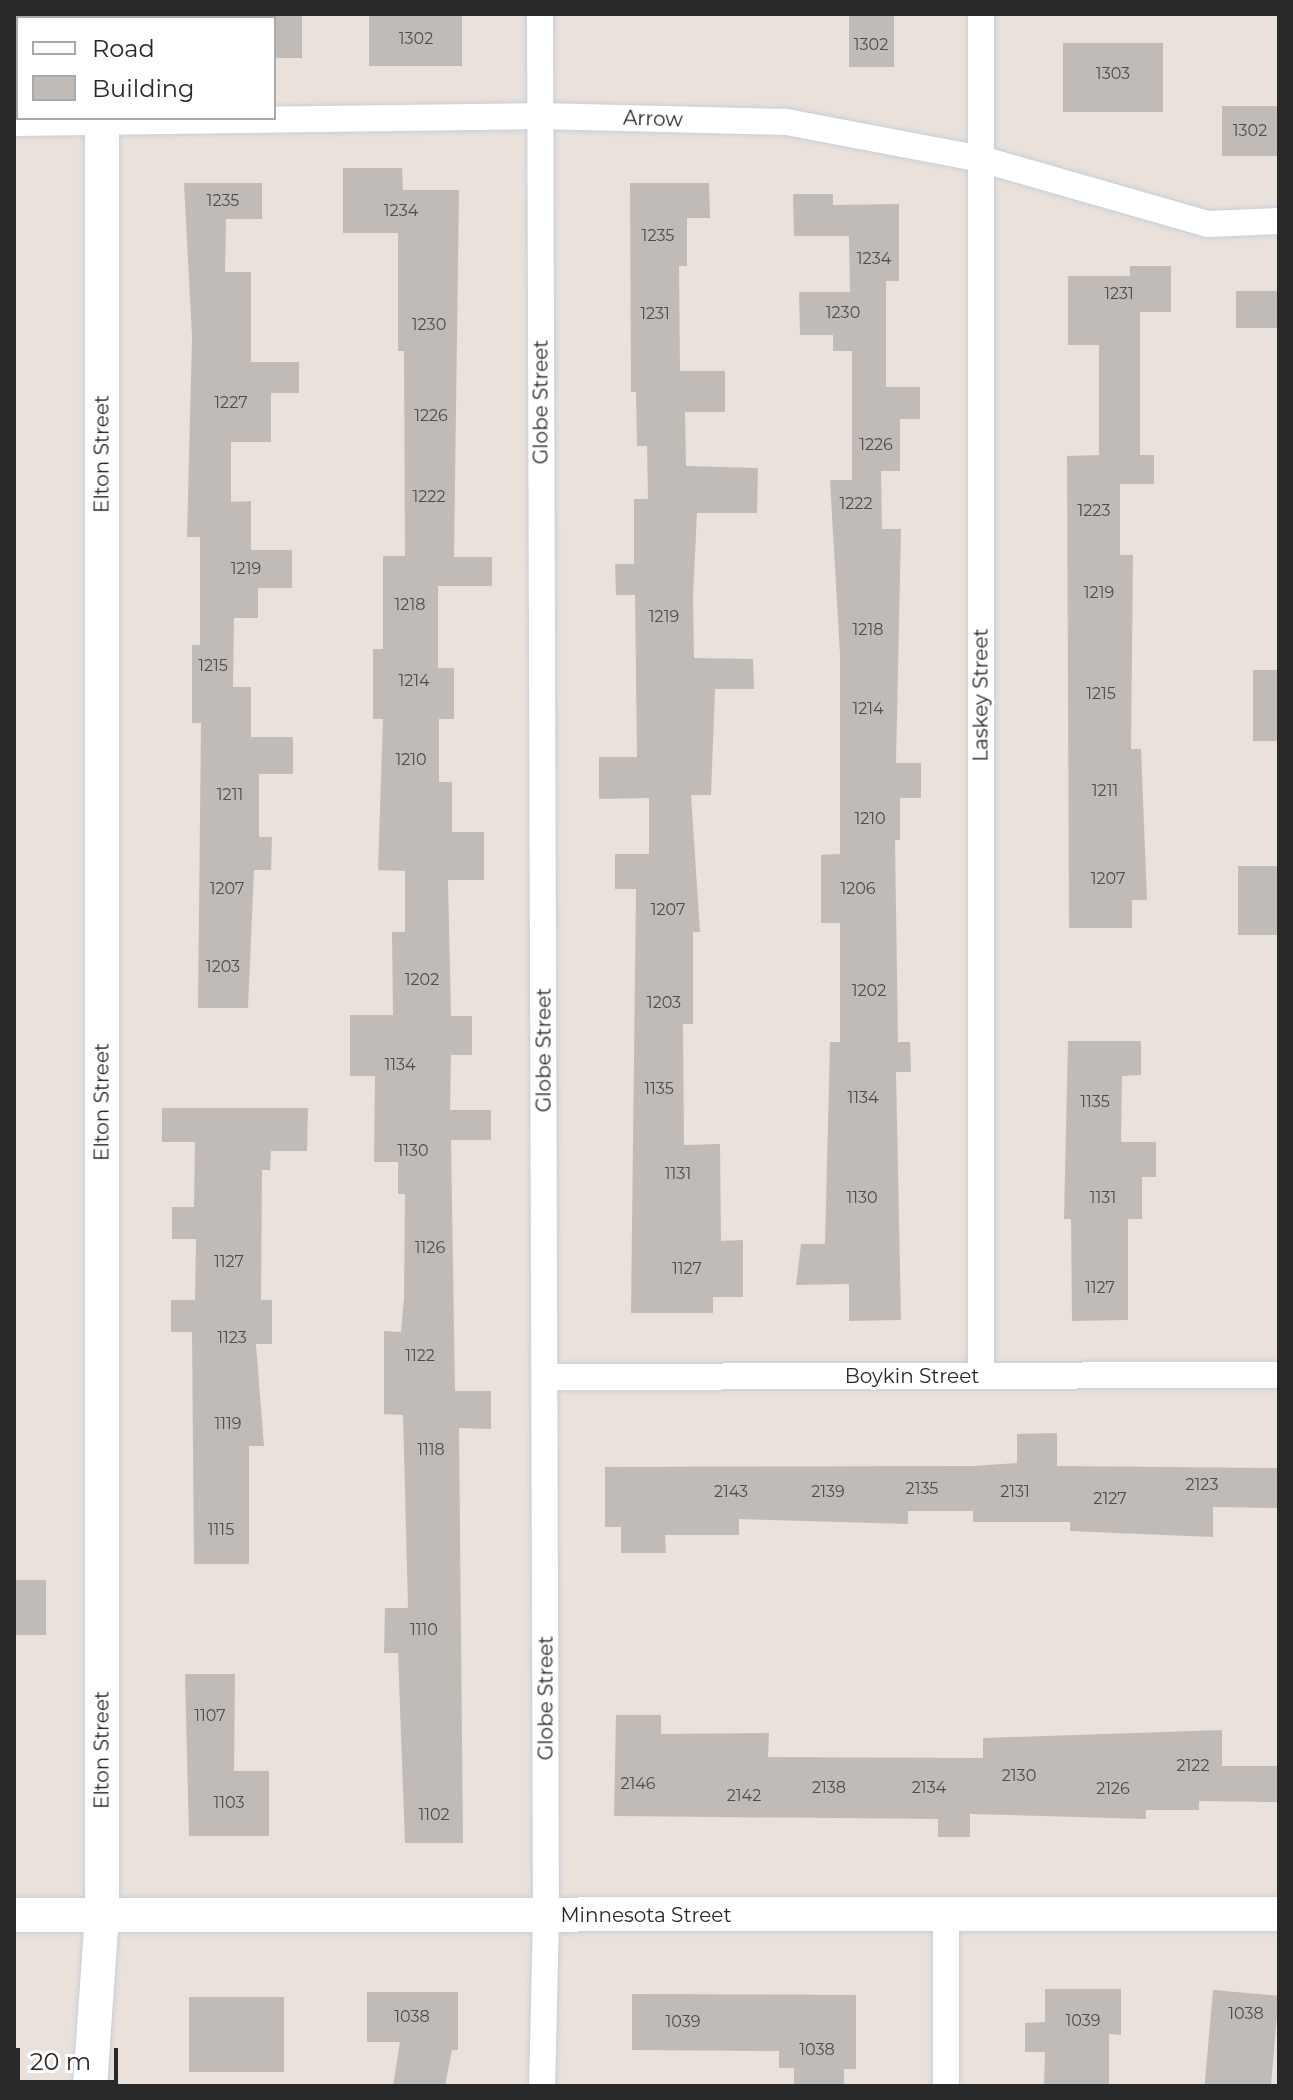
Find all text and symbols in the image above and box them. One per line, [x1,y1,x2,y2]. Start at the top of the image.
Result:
legend [16,16,276,120]
house number: 1302 [399,29,433,49]
text: Road [92,34,155,63]
house number: 1302 [854,35,888,55]
house number: 1303 [1096,64,1130,84]
text: Building [92,74,195,103]
street label: Arrow [623,106,683,132]
house number: 1302 [1233,121,1267,141]
house number: 1235 [207,191,239,211]
house number: 1234 [384,201,418,221]
house number: 1235 [642,226,674,246]
house number: 1234 [857,249,891,269]
house number: 1231 [1104,284,1134,304]
house number: 1230 [826,303,860,323]
house number: 1231 [640,304,670,324]
house number: 1230 [412,315,446,335]
street label: Globe Street [529,340,553,464]
house number: 1227 [214,393,248,413]
street label: Elton Street [90,395,114,513]
house number: 1226 [414,406,448,426]
house number: 1226 [859,435,893,455]
house number: 1222 [412,487,446,507]
house number: 1222 [839,494,873,514]
house number: 1223 [1078,501,1110,521]
house number: 1219 [231,559,261,579]
house number: 1219 [1084,583,1114,603]
house number: 1218 [395,595,425,615]
house number: 1219 [649,607,679,627]
house number: 1218 [853,620,883,640]
street label: Laskey Street [969,628,993,762]
house number: 1215 [198,656,228,676]
house number: 1214 [398,671,430,691]
house number: 1215 [1086,684,1116,704]
house number: 1214 [852,699,884,719]
house number: 1210 [395,750,427,770]
house number: 1211 [1092,781,1118,801]
house number: 1211 [217,785,243,805]
house number: 1210 [854,809,886,829]
house number: 1207 [1091,869,1125,889]
house number: 1207 [210,879,244,899]
house number: 1206 [840,879,876,899]
house number: 1207 [651,900,685,920]
house number: 1203 [206,957,240,977]
house number: 1202 [405,970,439,990]
house number: 1202 [852,981,886,1001]
street label: Globe Street [532,988,556,1112]
house number: 1203 [647,993,681,1013]
street label: Elton Street [90,1043,114,1161]
house number: 1134 [384,1055,416,1075]
house number: 1135 [644,1079,674,1099]
house number: 1134 [847,1088,879,1108]
house number: 1135 [1080,1092,1110,1112]
house number: 1130 [397,1141,429,1161]
house number: 1131 [665,1164,691,1184]
house number: 1130 [846,1188,878,1208]
house number: 1131 [1090,1188,1116,1208]
house number: 1126 [415,1238,445,1258]
house number: 1127 [214,1252,244,1272]
house number: 1127 [672,1259,702,1279]
house number: 1127 [1085,1278,1115,1298]
house number: 1123 [217,1328,247,1348]
house number: 1122 [405,1346,435,1366]
street label: Boykin Street [845,1364,979,1388]
house number: 1119 [214,1414,242,1434]
house number: 1118 [417,1440,445,1460]
house number: 2123 [1186,1475,1218,1495]
house number: 2135 [906,1479,938,1499]
house number: 2143 [714,1482,748,1502]
house number: 2139 [811,1482,845,1502]
house number: 2131 [1000,1482,1030,1502]
house number: 2127 [1093,1489,1127,1509]
house number: 1115 [208,1520,234,1540]
house number: 1110 [410,1620,438,1640]
street label: Globe Street [534,1636,558,1760]
street label: Elton Street [90,1691,114,1809]
house number: 1107 [194,1706,226,1726]
house number: 2122 [1176,1756,1210,1776]
house number: 2130 [1002,1766,1036,1786]
house number: 2146 [620,1774,656,1794]
house number: 2138 [812,1778,846,1798]
house number: 2134 [912,1778,946,1798]
house number: 2126 [1096,1779,1130,1799]
house number: 2142 [727,1786,761,1806]
house number: 1103 [213,1793,245,1813]
house number: 1102 [418,1805,450,1825]
street label: Minnesota Street [560,1903,732,1927]
house number: 1038 [1228,2004,1264,2024]
house number: 1038 [394,2007,430,2027]
house number: 1039 [1066,2011,1100,2031]
house number: 1039 [666,2012,700,2032]
scale bar [20,2032,122,2082]
house number: 1038 [799,2040,835,2060]
text: 20 m [30,2047,91,2076]

